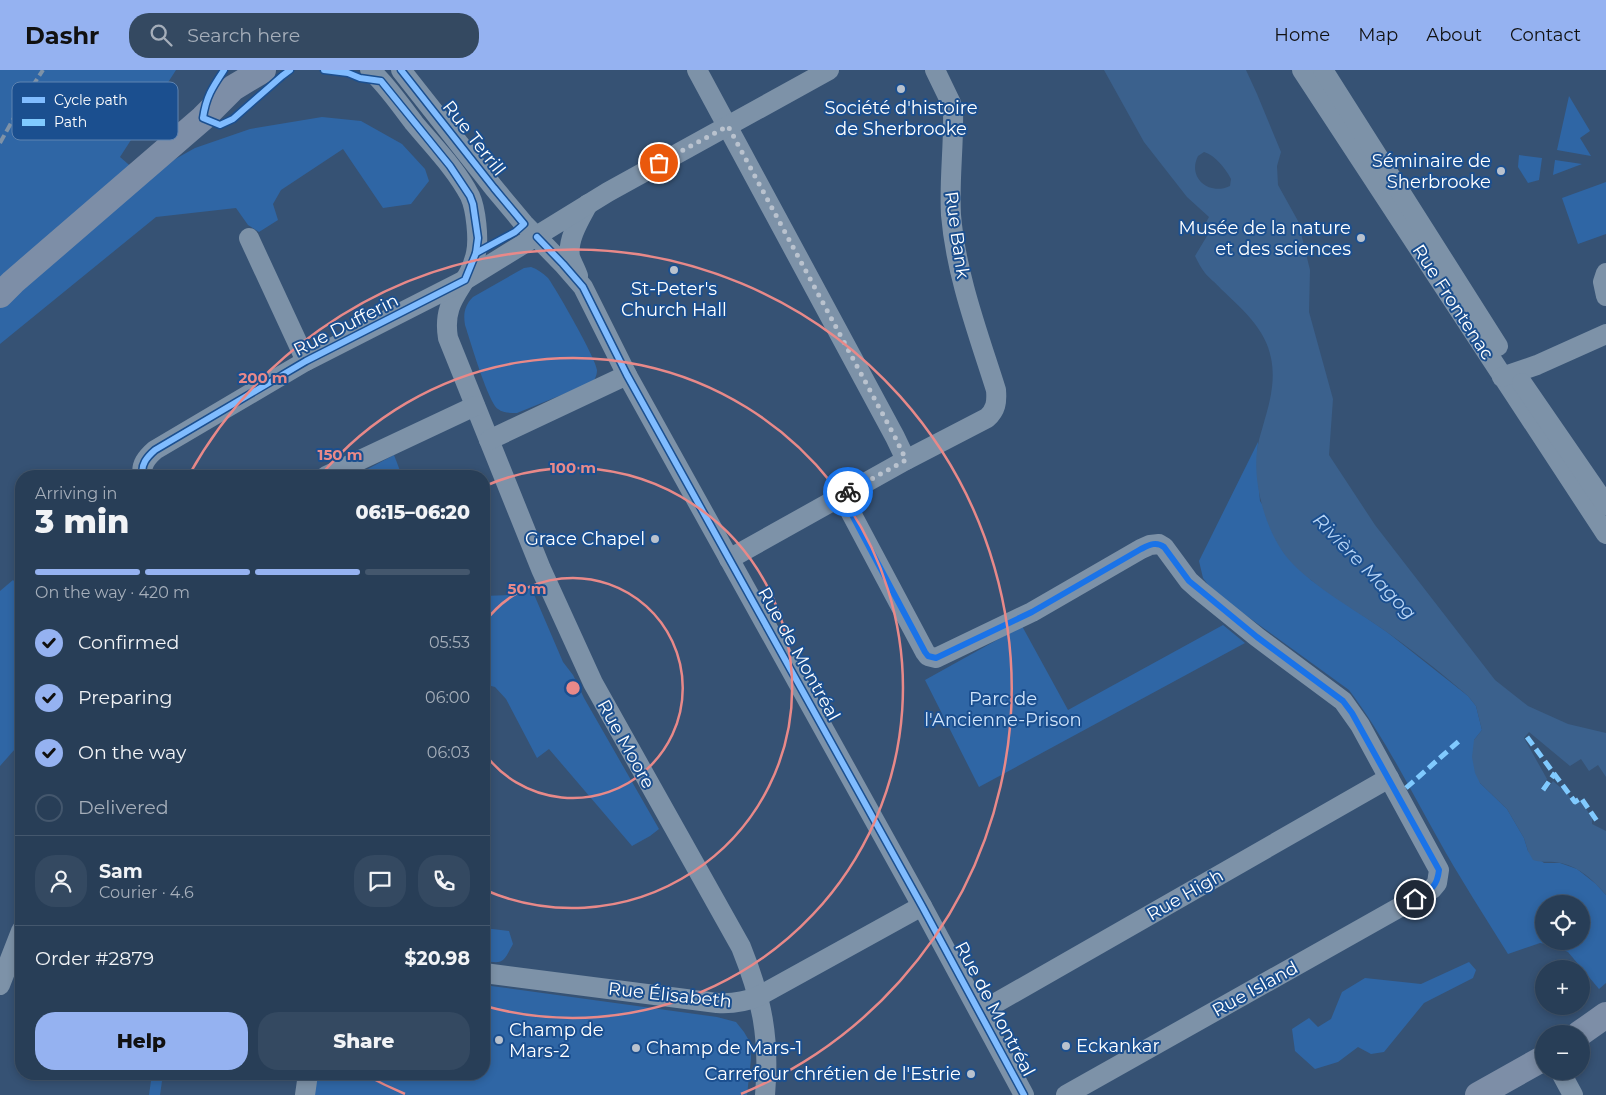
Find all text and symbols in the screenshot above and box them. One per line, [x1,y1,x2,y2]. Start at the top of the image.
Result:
search box [129,13,479,58]
text: Dashr [25,21,99,50]
icon: search [147,21,175,49]
text: Search here [187,24,300,47]
text: Home [1274,24,1330,46]
text: Map [1358,24,1398,46]
text: About [1426,24,1482,46]
text: Contact [1510,24,1581,46]
legend [12,82,178,140]
marker: Société d'histoire de Sherbrooke [895,83,907,95]
text: Cycle path [54,91,128,109]
street label: Rue Terrill [438,96,510,180]
place label: Société d'histoire de Sherbrooke [824,97,978,140]
text: Path [54,113,87,131]
pin [638,142,680,184]
icon: bag [645,149,673,177]
place label: Séminaire de Sherbrooke [1372,150,1491,193]
marker: Séminaire de Sherbrooke [1495,165,1507,177]
street label: Rue Bank [940,190,974,280]
place label: Musée de la nature et des sciences [1178,217,1351,260]
marker: Musée de la nature et des sciences [1355,232,1367,244]
street label: Rue Frontenac [1408,240,1498,364]
marker: St-Peter's Church Hall [668,264,680,276]
place label: St-Peter's Church Hall [621,278,727,321]
street label: Rue Dufferin [290,289,402,361]
text: 200 m [238,368,288,387]
text: 150 m [318,445,362,464]
text: 100 m [550,458,596,477]
courier [823,467,873,517]
icon: bike [834,478,862,506]
text: Arriving in [35,484,117,503]
text: 06:15–06:20 [355,501,470,524]
text: 3 min [35,502,129,541]
water label: Rivière Magog [1308,509,1421,624]
place label: Grace Chapel [525,528,645,550]
marker: Grace Chapel [649,533,661,545]
text: 50 m [507,579,547,598]
text: On the way · 420 m [35,583,190,602]
street label: Rue de Montréal [753,583,845,725]
icon: check [35,629,63,657]
text: Confirmed [78,631,179,654]
text: 05:53 [429,633,470,652]
centre of rings [564,679,582,697]
icon: check [35,684,63,712]
text: Preparing [78,686,173,709]
text: 06:00 [425,688,470,707]
park label: Parc de l'Ancienne-Prison [924,688,1082,731]
street label: Rue Moore [593,696,660,792]
icon: check [35,739,63,767]
text: On the way [78,741,186,764]
text: 06:03 [427,743,470,762]
text: Delivered [78,796,169,819]
button: person [35,855,87,907]
button: chat [354,855,406,907]
button: phone [418,855,470,907]
text: Sam [99,860,143,883]
street label: Rue High [1143,864,1227,926]
pin [1394,878,1436,920]
text: Courier · 4.6 [99,883,194,902]
icon: home [1401,885,1429,913]
map controls [1535,895,1590,1080]
button: locate [1535,895,1590,950]
street label: Rue de Montréal [950,938,1040,1080]
text: Order #2879 [35,947,154,970]
text: $20.98 [404,947,470,970]
street label: Rue Island [1208,956,1302,1022]
button: + [1535,960,1590,1015]
street label: Rue Élisabeth [607,978,733,1012]
button: Help [35,1012,248,1070]
button: Share [258,1012,470,1070]
place label: Champ de Mars-2 [509,1019,604,1062]
button: − [1535,1025,1590,1080]
marker: Champ de Mars-2 [493,1034,505,1046]
place label: Eckankar [1076,1035,1160,1057]
place label: Champ de Mars-1 [646,1037,802,1059]
marker: Eckankar [1060,1040,1072,1052]
marker: Champ de Mars-1 [630,1042,642,1054]
place label: Carrefour chrétien de l'Estrie [705,1063,961,1085]
marker: Carrefour chrétien de l'Estrie [965,1068,977,1080]

